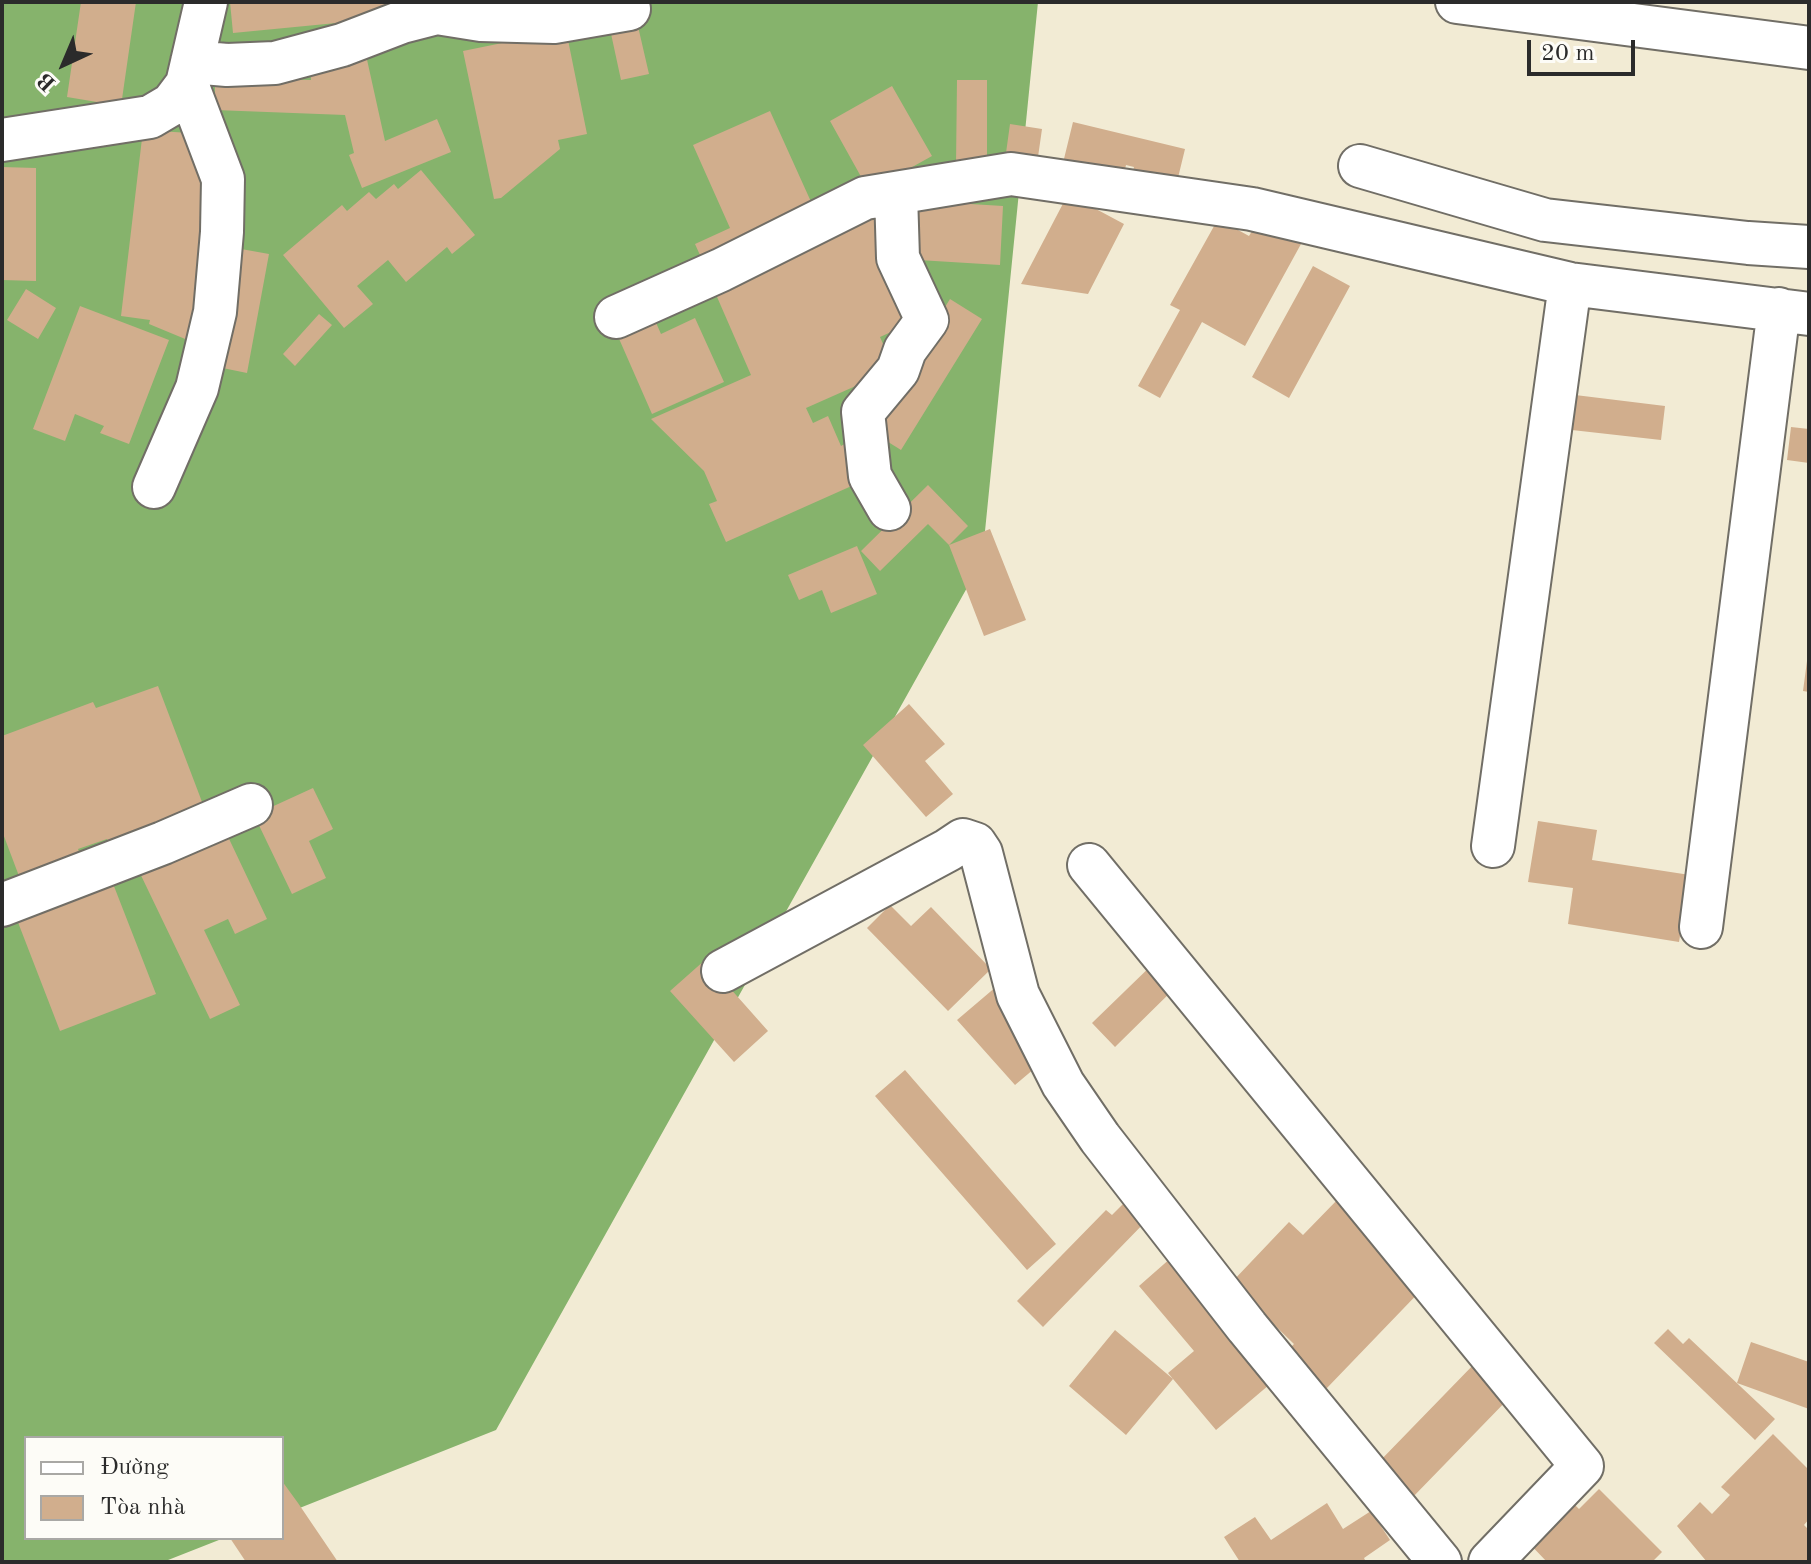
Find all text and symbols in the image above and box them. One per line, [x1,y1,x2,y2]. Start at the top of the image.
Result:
north arrow [24,24,104,104]
scale bar [1531,24,1639,74]
text: 20 m [1541,42,1595,66]
text: B [34,68,61,95]
legend [24,1436,284,1540]
text: Đường [100,1456,169,1480]
text: Tòa nhà [100,1496,186,1520]

